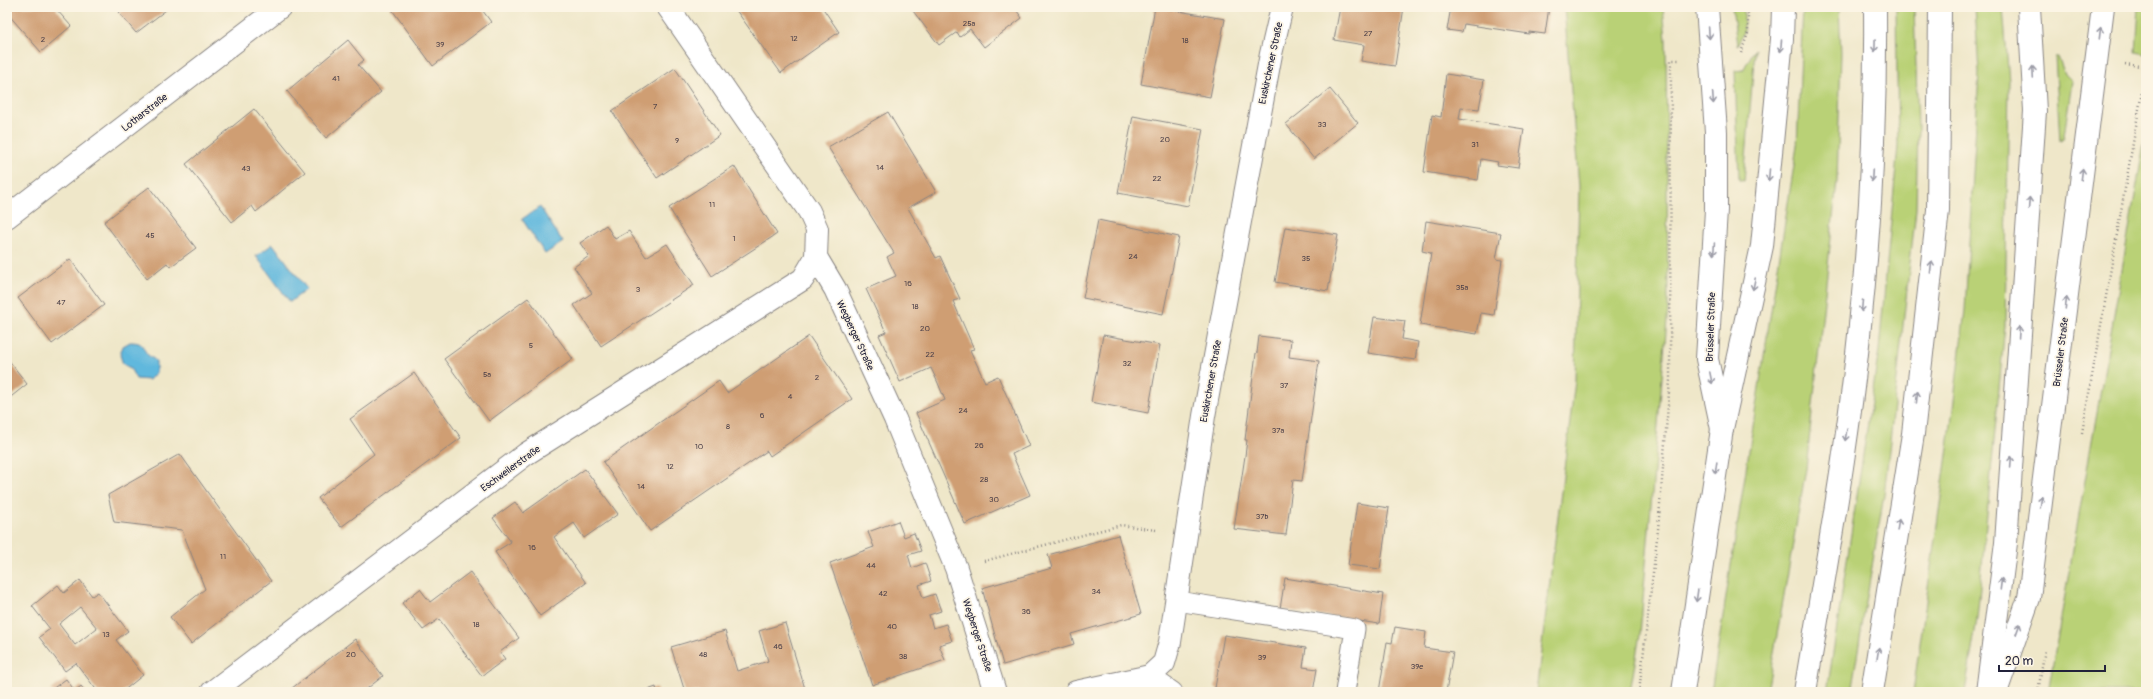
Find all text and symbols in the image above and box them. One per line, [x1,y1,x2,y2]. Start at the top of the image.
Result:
house number: 25a [963,19,976,28]
street label: Euskirchener Straße [1256,21,1286,105]
one-way arrow [1705,26,1712,39]
one-way arrow [2097,27,2104,40]
house number: 27 [1364,29,1373,38]
house number: 12 [790,34,798,43]
house number: 2 [41,35,46,44]
house number: 18 [1181,36,1189,45]
one-way arrow [1778,39,1785,52]
one-way arrow [1871,39,1879,52]
house number: 39 [436,40,444,49]
one-way arrow [2029,66,2037,79]
house number: 41 [332,74,340,83]
street label: Lotharstraße [119,91,170,134]
one-way arrow [1710,91,1717,104]
house number: 7 [653,102,658,111]
house number: 33 [1318,120,1327,129]
house number: 20 [1160,135,1171,144]
house number: 9 [675,136,679,145]
house number: 31 [1471,140,1479,149]
house number: 14 [876,163,884,172]
house number: 43 [241,164,251,173]
one-way arrow [1765,168,1773,181]
one-way arrow [2078,168,2086,181]
one-way arrow [1868,169,1876,182]
house number: 22 [1153,174,1162,183]
one-way arrow [2025,197,2032,210]
house number: 11 [709,200,715,209]
house number: 45 [146,231,154,240]
house number: 1 [732,234,736,243]
one-way arrow [1710,242,1717,255]
house number: 24 [1128,252,1138,261]
house number: 35 [1302,254,1310,263]
one-way arrow [1928,261,1935,274]
one-way arrow [1749,277,1757,290]
house number: 16 [904,279,912,288]
house number: 35a [1456,283,1469,292]
house number: 3 [636,285,641,294]
street label: Brüsseler Straße [1704,292,1718,362]
one-way arrow [2062,297,2070,310]
house number: 47 [57,298,66,307]
street label: Wegberger Straße [834,298,877,372]
one-way arrow [1858,299,1866,312]
house number: 18 [911,302,919,311]
street label: Brüsseler Straße [2051,317,2071,387]
house number: 20 [920,324,931,333]
one-way arrow [2016,326,2023,339]
street label: Euskirchener Straße [1198,339,1224,423]
house number: 5 [529,341,533,350]
house number: 22 [926,350,935,359]
house number: 32 [1123,359,1132,368]
house number: 5a [483,370,491,379]
one-way arrow [1707,372,1715,385]
house number: 2 [815,373,820,382]
house number: 37 [1280,381,1289,390]
one-way arrow [1913,391,1921,404]
house number: 4 [788,392,793,401]
house number: 24 [958,406,968,415]
house number: 6 [760,411,765,420]
house number: 8 [726,422,730,431]
house number: 37a [1272,426,1284,435]
one-way arrow [1842,428,1850,441]
house number: 26 [974,441,984,450]
house number: 10 [695,442,704,451]
street label: Eschweilerstraße [478,443,543,494]
one-way arrow [2007,456,2015,469]
one-way arrow [1712,461,1720,474]
house number: 12 [666,462,674,471]
house number: 28 [980,475,988,484]
house number: 14 [637,482,645,491]
house number: 30 [989,495,999,504]
one-way arrow [2038,496,2045,509]
house number: 37b [1256,512,1268,521]
one-way arrow [1894,519,1902,532]
house number: 16 [528,543,536,552]
house number: 11 [220,552,226,561]
house number: 44 [866,561,876,570]
one-way arrow [1997,578,2004,591]
house number: 34 [1091,587,1101,596]
house number: 42 [878,589,888,598]
one-way arrow [1693,589,1701,602]
street label: Wegberger Straße [960,597,995,673]
house number: 36 [1021,607,1031,616]
house number: 18 [472,620,480,629]
house number: 40 [887,622,898,631]
one-way arrow [2015,623,2023,635]
house number: 13 [102,630,110,639]
house number: 46 [773,642,783,651]
one-way arrow [1874,647,1882,660]
scale bar [1999,647,2105,673]
house number: 20 [346,650,357,659]
house number: 48 [699,650,707,659]
house number: 38 [899,652,907,661]
house number: 39 [1258,653,1266,662]
text: 20 m [2005,654,2034,669]
house number: 39e [1411,662,1423,671]

